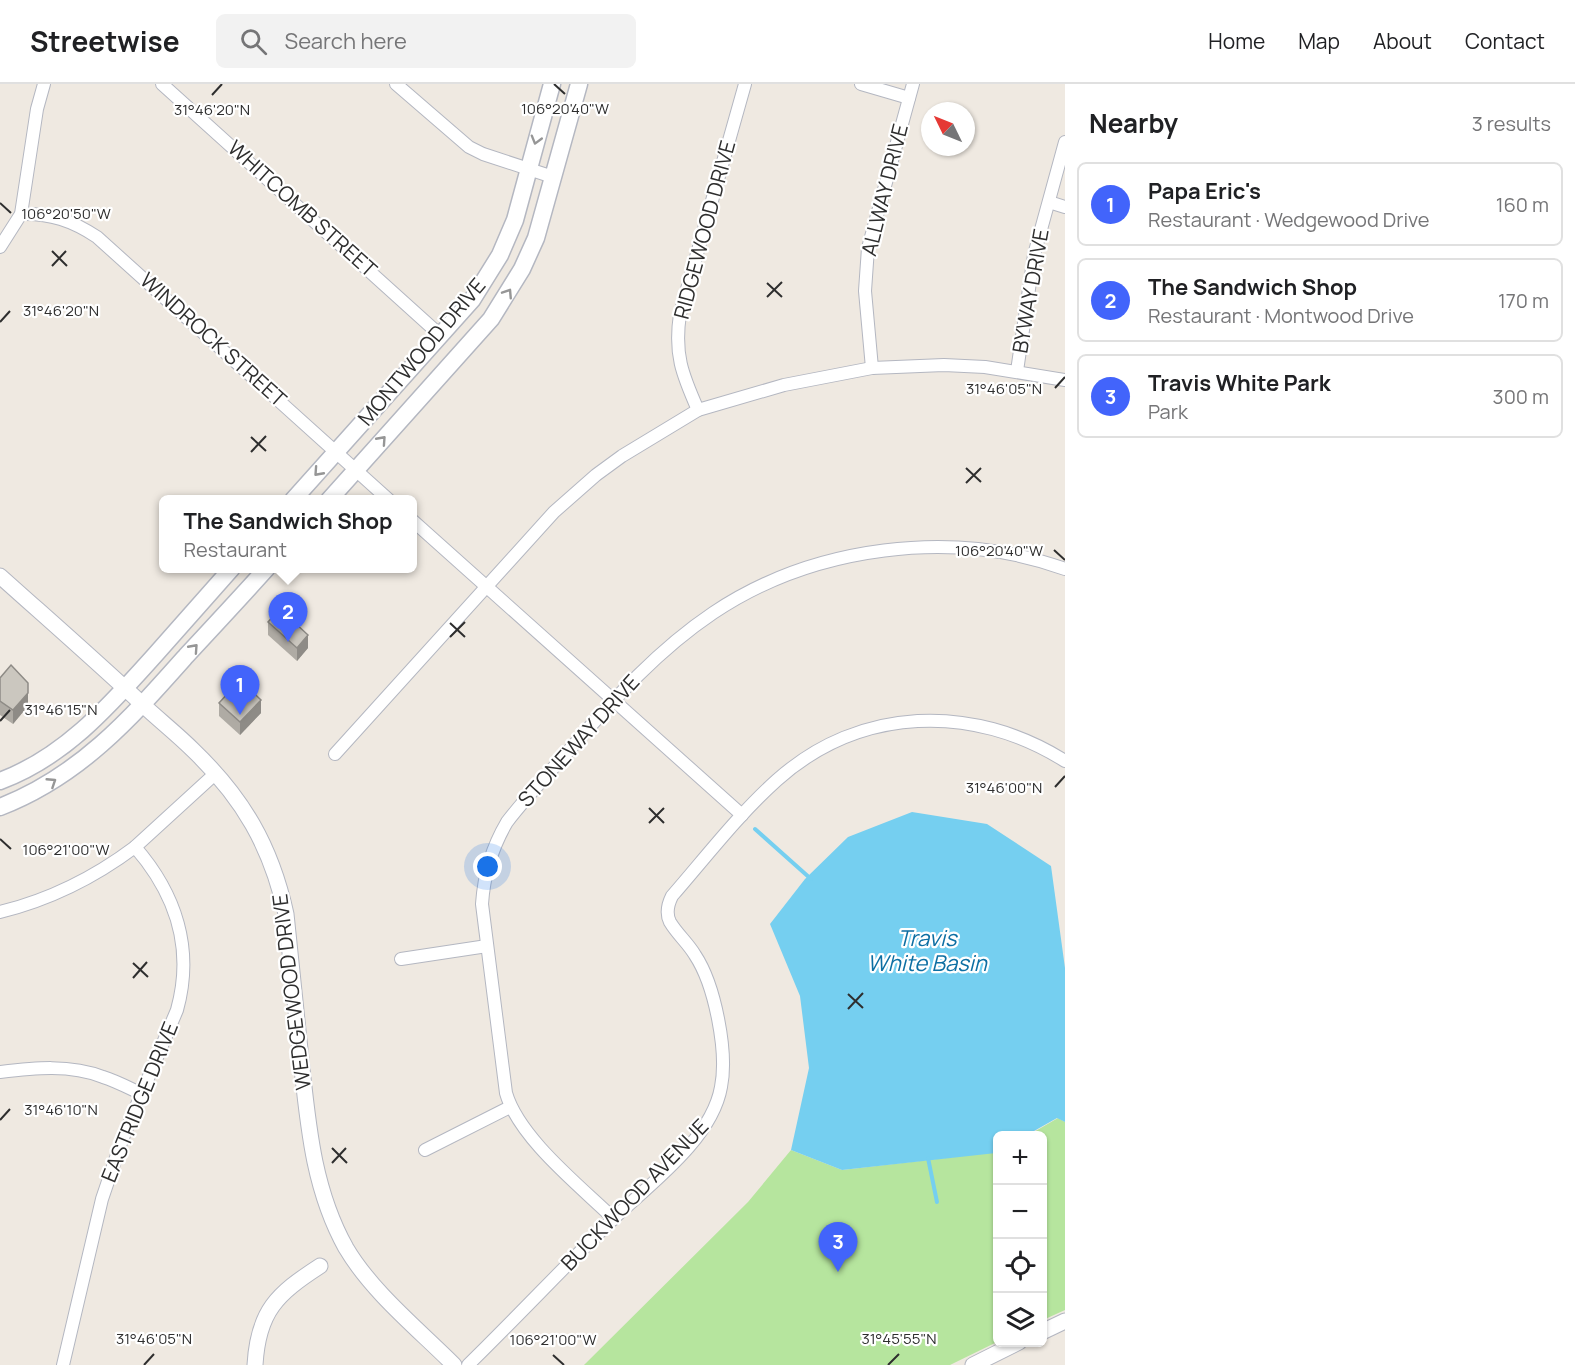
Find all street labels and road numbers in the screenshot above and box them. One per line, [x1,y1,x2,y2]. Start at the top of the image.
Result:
street label: ALLWAY DRIVE [854,121,914,259]
street label: WHITCOMB STREET [222,134,384,283]
street label: RIDGEWOOD DRIVE [667,137,741,322]
street label: BYWAY DRIVE [1005,226,1055,355]
street label: WINDROCK STREET [134,266,293,413]
street label: MONTWOOD DRIVE [351,272,491,431]
street label: STONEWAY DRIVE [511,668,645,813]
street label: WEDGEWOOD DRIVE [265,893,317,1092]
street label: EASTRIDGE DRIVE [94,1017,184,1186]
street label: BUCKWOOD AVENUE [555,1112,714,1276]

